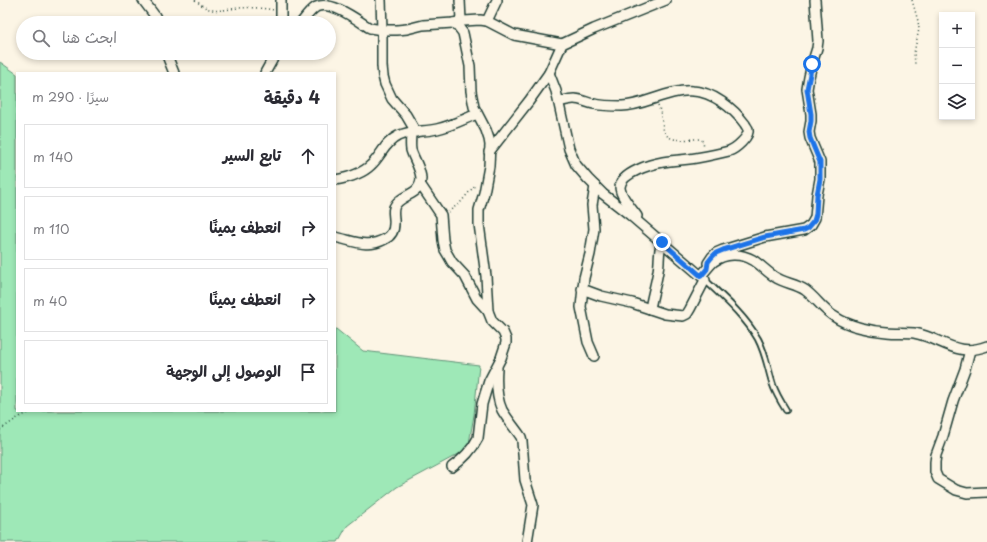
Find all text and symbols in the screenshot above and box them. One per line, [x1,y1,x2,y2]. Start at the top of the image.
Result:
map controls [939,12,975,120]
button: + [939,12,975,48]
search box [16,16,336,60]
text: ابحث هنا [62,25,117,48]
icon: search [30,27,52,49]
button: − [939,48,975,84]
route start [803,55,821,73]
text: 4 دقيقة [264,84,320,110]
button: layers [939,84,975,120]
text: سيرًا · 290 m [32,87,109,106]
text: تابع السير [223,143,281,166]
icon: ahead [297,145,319,167]
text: 140 m [33,147,73,166]
text: انعطف يمينًا [209,215,281,238]
icon: right [297,217,319,239]
text: 110 m [33,219,69,238]
route end [653,233,671,251]
text: انعطف يمينًا [209,287,281,310]
icon: right [297,289,319,311]
text: 40 m [33,291,67,310]
text: الوصول إلى الوجهة [166,359,281,382]
icon: arrive [297,361,319,383]

